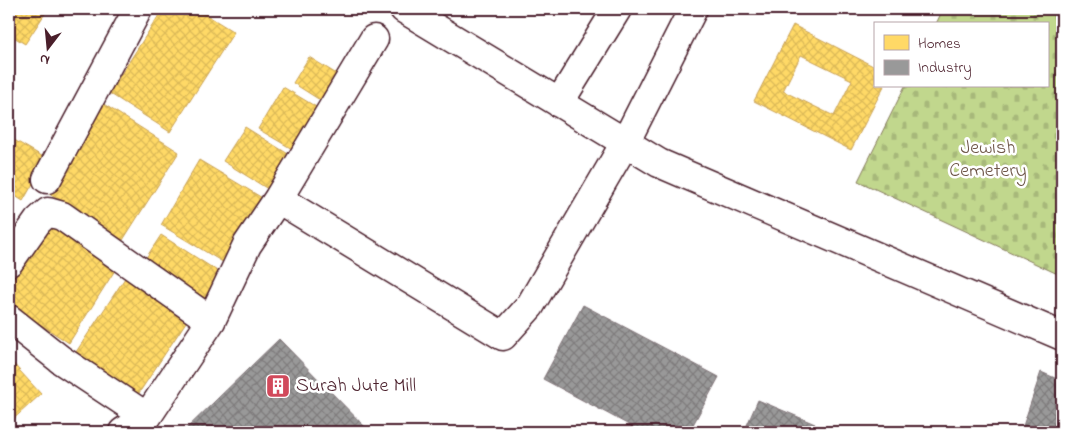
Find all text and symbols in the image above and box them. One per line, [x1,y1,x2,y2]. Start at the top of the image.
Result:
north arrow [22,22,72,72]
legend [874,22,1048,88]
text: Homes [918,33,961,55]
text: N [37,48,52,70]
text: Industry [918,57,972,80]
park label: Jewish Cemetery [949,134,1027,186]
place label: Surah Jute Mill [296,372,416,401]
building icon: Surah Jute Mill [265,373,291,399]

